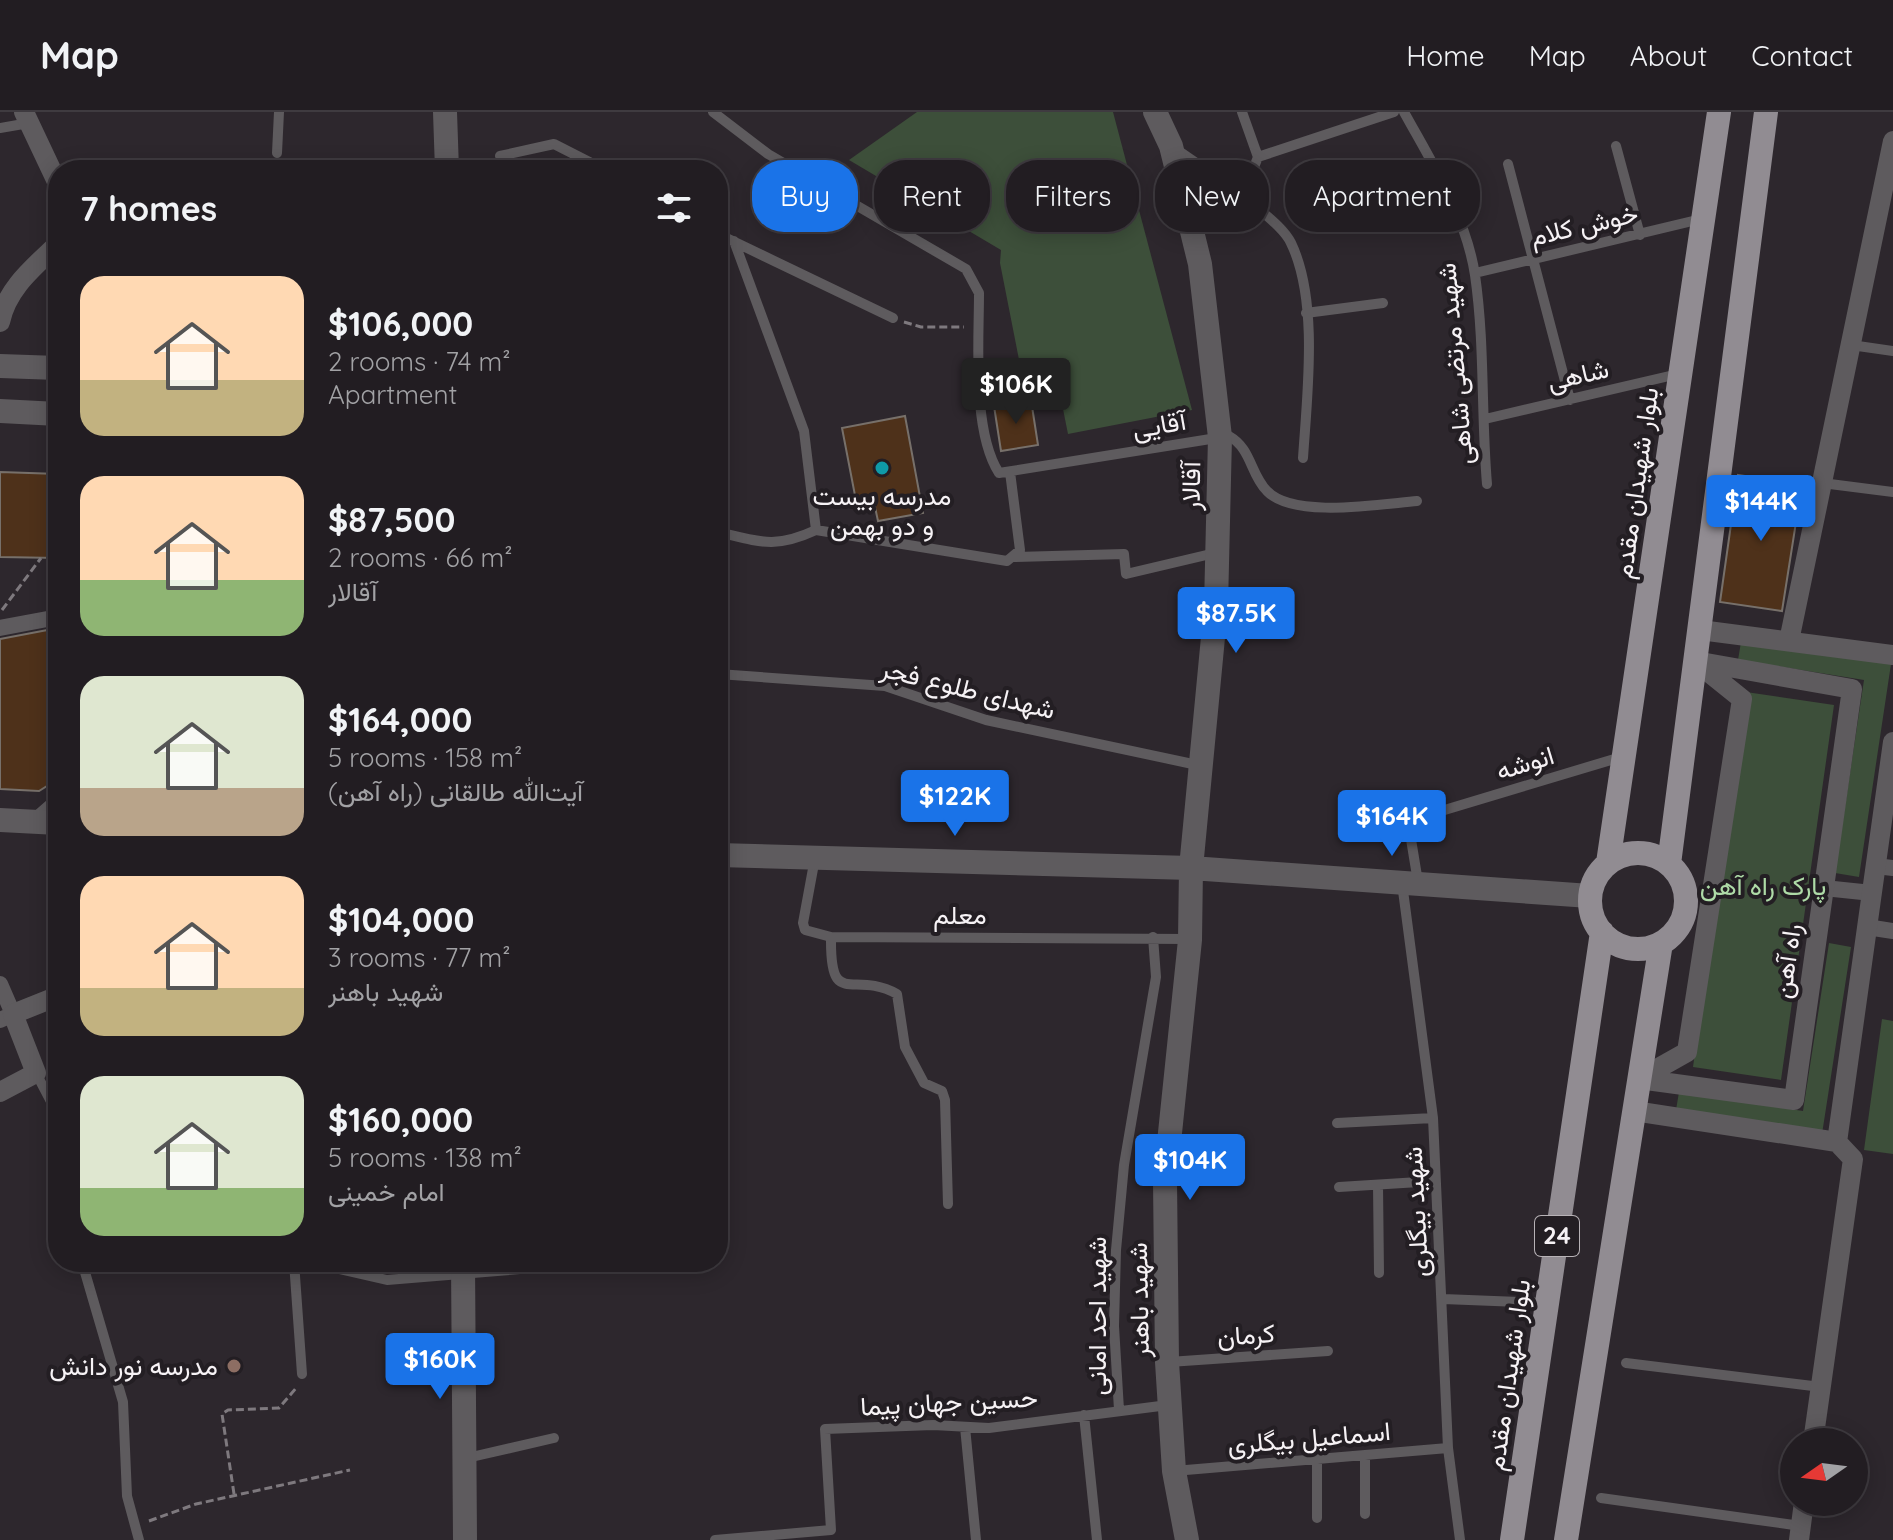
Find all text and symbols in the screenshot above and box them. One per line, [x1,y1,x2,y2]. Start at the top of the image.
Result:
text: Map [40,31,119,79]
text: Home [1406,38,1485,73]
text: Map [1529,38,1586,73]
text: About [1630,38,1707,73]
text: Contact [1751,38,1853,73]
chip: Buy [752,160,858,232]
chip: Rent [874,160,990,232]
chip: Filters [1006,160,1139,232]
chip: New [1155,160,1269,232]
chip: Apartment [1285,160,1480,232]
icon: filters [652,186,696,230]
text: 7 homes [80,187,217,230]
street label: خوش کلام [1527,196,1641,254]
street label: شهید مرتضی شاهی [1429,262,1480,466]
text: $106,000 [328,302,473,345]
icon: home [144,308,240,404]
text: 2 rooms · 74 m² [328,345,511,378]
street label: شاهی [1544,351,1612,398]
pin: $106K [960,358,1072,426]
text: $106K [979,367,1053,400]
text: Apartment [328,378,457,411]
street label: بلوار شهیدان مقدم [1606,385,1666,581]
street label: آقایی [1129,403,1190,445]
marker: مدرسه بیست و دو بهمن [873,459,891,477]
street label: آقالار [1174,459,1207,512]
pin: $144K [1705,475,1817,543]
place label: مدرسه بیست و دو بهمن [813,479,951,542]
text: $144K [1724,484,1798,517]
text: $87,500 [328,498,455,541]
icon: home [144,508,240,604]
text: 2 rooms · 66 m² [328,541,513,574]
text: آقالار [328,575,377,608]
pin: $87.5K [1171,587,1301,655]
text: $87.5K [1196,596,1276,629]
street label: شهدای طلوع فجر [876,651,1059,728]
text: $164,000 [328,698,472,741]
icon: home [144,708,240,804]
street label: انوشه [1492,738,1558,787]
text: 5 rooms · 158 m² [328,741,522,774]
pin: $122K [899,770,1011,838]
text: (راه آهن) آیت‌الله طالقانی [328,775,583,808]
text: $122K [919,779,991,812]
pin: $164K [1336,790,1448,858]
text: $164K [1356,799,1428,832]
park label: پارک راه آهن [1700,869,1826,904]
text: $104,000 [328,898,474,941]
street label: معلم [933,898,987,932]
icon: home [144,908,240,1004]
street label: راه آهن [1765,921,1808,1000]
text: 3 rooms · 77 m² [328,941,510,974]
text: شهید باهنر [328,975,443,1008]
text: $160,000 [328,1098,473,1141]
icon: home [144,1108,240,1204]
pin: $104K [1134,1134,1246,1202]
text: 5 rooms · 138 m² [328,1141,522,1174]
text: $104K [1153,1143,1227,1176]
street label: شهید بیگلری [1396,1146,1435,1278]
text: امام خمینی [328,1175,445,1208]
road number: 24 [1535,1216,1579,1256]
street label: شهید احد امانی [1080,1236,1113,1396]
street label: شهید باهنر [1121,1242,1156,1359]
street label: بلوار شهیدان مقدم [1478,1277,1538,1473]
street label: کرمان [1216,1316,1276,1353]
pin: $160K [384,1333,496,1401]
text: $160K [403,1342,477,1375]
place label: مدرسه نور دانش [49,1349,218,1382]
marker: مدرسه نور دانش [225,1357,243,1375]
street label: حسین جهان پیما [859,1380,1039,1425]
street label: اسماعیل بیگلری [1226,1414,1392,1461]
north arrow [1780,1428,1868,1516]
map controls [1780,1428,1868,1516]

